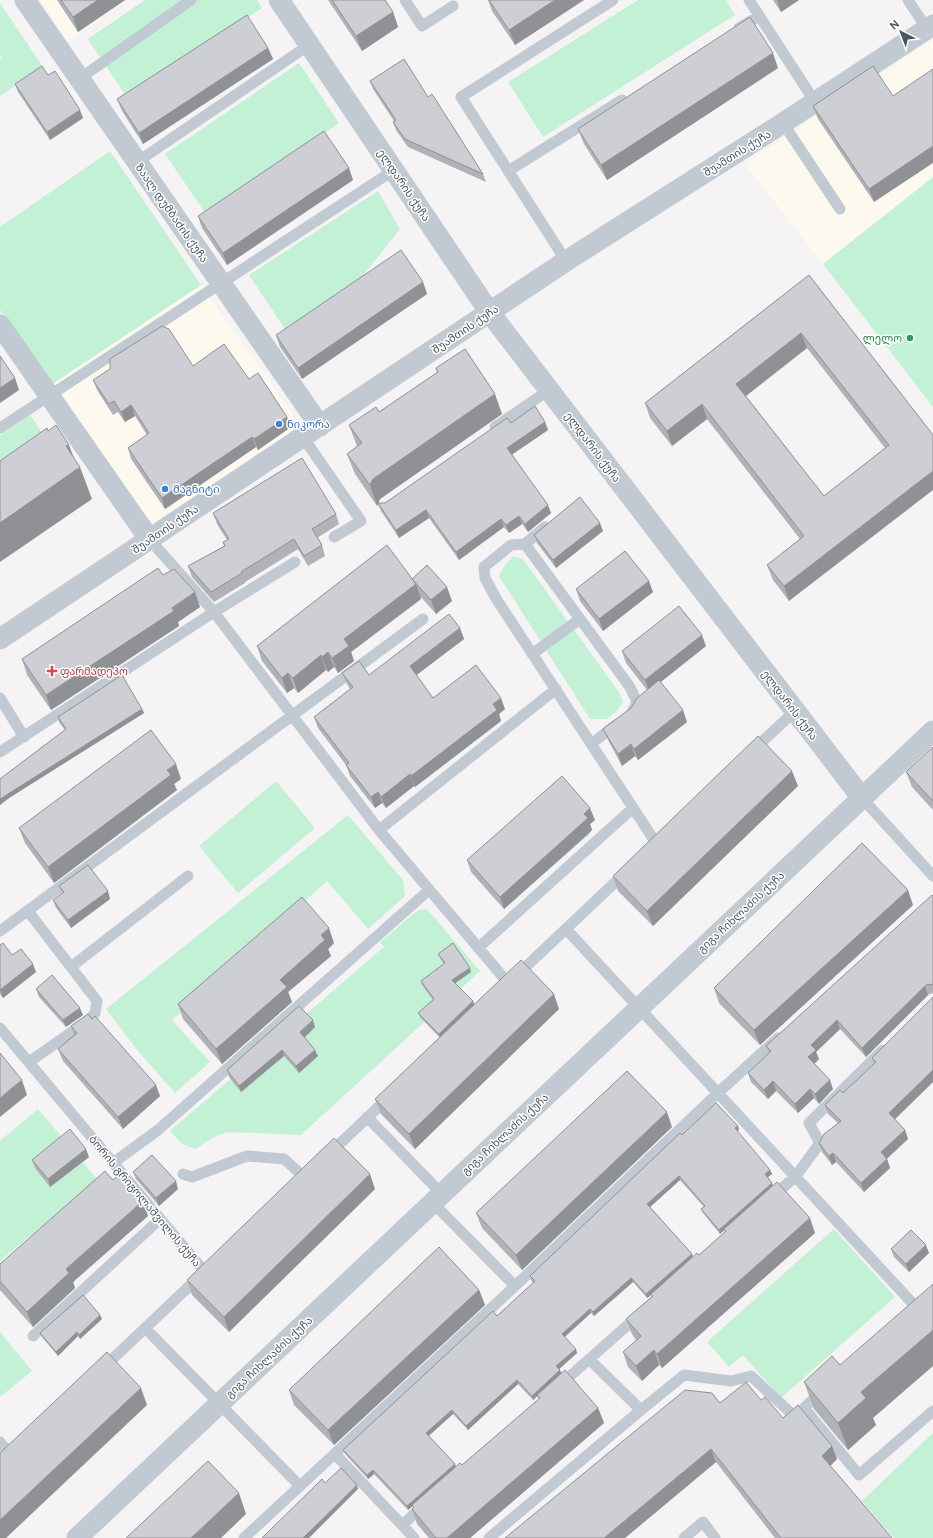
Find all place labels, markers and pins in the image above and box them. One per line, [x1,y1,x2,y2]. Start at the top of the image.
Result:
place label: ლელო [863,331,902,345]
marker: ლელო [905,333,915,343]
place label: ნიკორა [287,417,330,431]
marker: ნიკორა [274,419,284,429]
place label: მაგნიტი [173,482,220,496]
marker: მაგნიტი [160,484,170,494]
place label: ფარმადეპო [60,664,128,678]
marker: ფარმადეპო [47,666,57,676]

